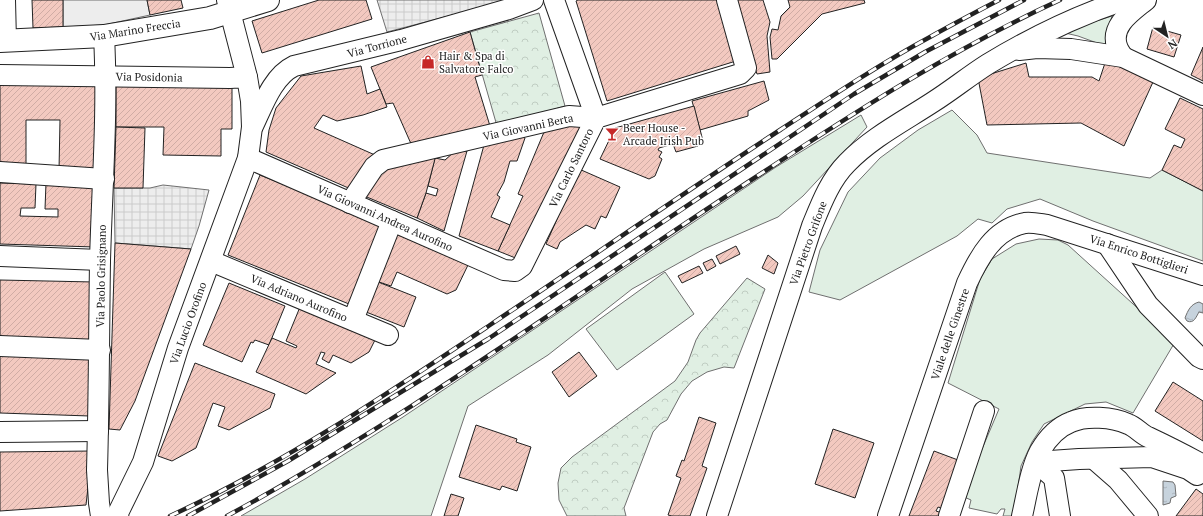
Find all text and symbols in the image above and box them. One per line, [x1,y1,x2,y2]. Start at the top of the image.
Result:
street label: Via Marino Freccia [89,16,182,44]
north arrow [1147,16,1187,56]
street label: Via Torrione [346,31,409,61]
text: N [1165,36,1180,53]
place label: Hair & Spa di Salvatore Falco [439,49,513,76]
shop icon: Hair & Spa di Salvatore Falco [420,54,436,70]
street label: Via Posidonia [115,69,183,85]
street label: Via Giovanni Berta [481,110,575,143]
place label: Beer House - Arcade Irish Pub [623,121,704,148]
street label: Via Carlo Santoro [546,126,596,210]
bar icon: Beer House - Arcade Irish Pub [604,126,620,142]
street label: Via Giovanni Andrea Aurofino [315,182,455,254]
street label: Via Pietro Grifone [786,199,830,287]
street label: Via Paolo Grisignano [93,224,109,328]
street label: Via Enrico Bottiglieri [1088,231,1190,277]
street label: Via Adriano Aurofino [248,271,350,325]
street label: Via Lucio Orofino [167,280,209,366]
street label: Viale delle Ginestre [928,286,972,382]

